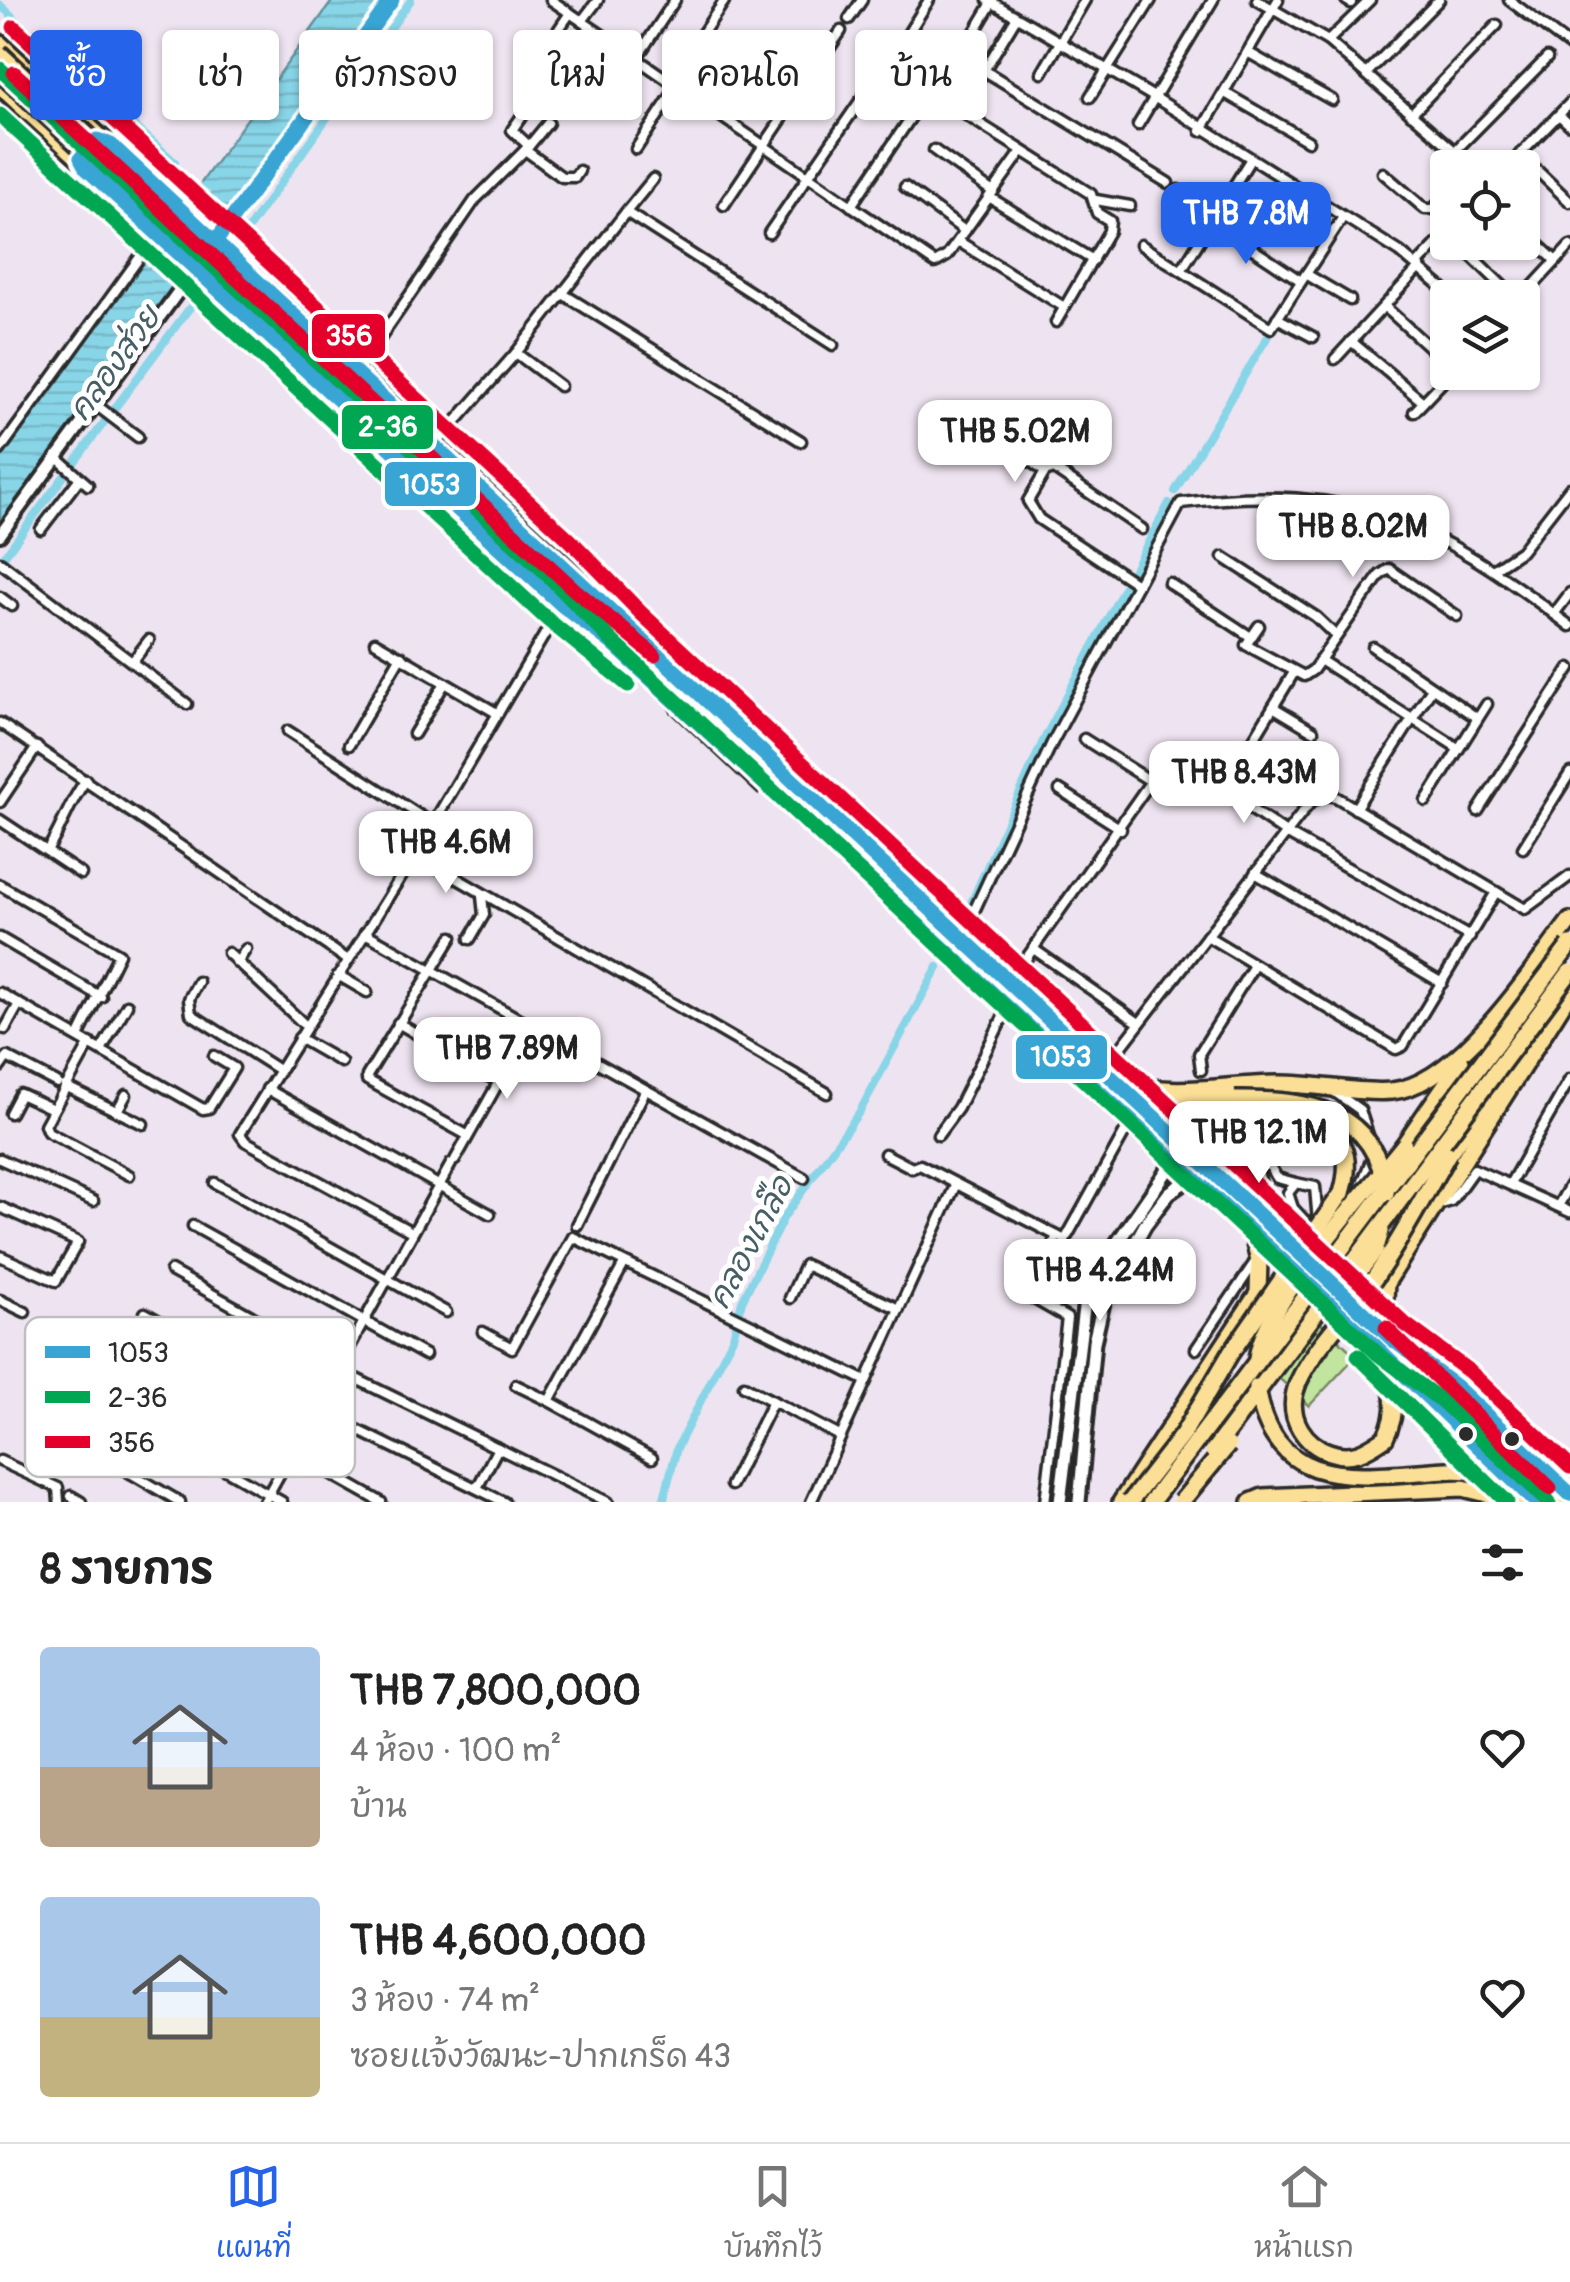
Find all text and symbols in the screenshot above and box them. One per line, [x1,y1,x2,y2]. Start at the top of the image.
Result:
chip: ซื้อ [30,30,142,120]
chip: เช่า [162,30,279,120]
chip: ตัวกรอง [299,30,493,120]
chip: ใหม่ [513,30,642,120]
chip: คอนโด [662,30,835,120]
chip: บ้าน [855,30,987,120]
map controls [1430,150,1540,390]
button: locate [1430,150,1540,260]
pin: THB 7.8M [1143,182,1349,267]
text: THB 7.8M [1183,194,1309,234]
button: layers [1430,280,1540,390]
water label: คลองส่วย [59,296,171,428]
line badge: 356 [310,312,387,360]
text: 356 [325,319,373,354]
pin: THB 5.02M [901,400,1129,485]
line badge: 2-36 [340,403,435,451]
text: 2-36 [358,410,418,445]
text: THB 5.02M [940,412,1090,452]
line badge: 1053 [383,460,478,508]
text: 1053 [400,468,460,503]
pin: THB 8.02M [1239,495,1467,580]
text: THB 8.02M [1279,507,1428,547]
pin: THB 8.43M [1130,741,1358,826]
text: THB 8.43M [1171,753,1317,793]
pin: THB 4.6M [343,811,549,896]
text: THB 4.6M [381,823,511,863]
pin: THB 7.89M [393,1017,621,1102]
text: THB 7.89M [436,1029,578,1069]
line badge: 1053 [1014,1033,1109,1081]
text: 1053 [1031,1040,1091,1075]
pin: THB 12.1M [1145,1101,1373,1186]
text: THB 12.1M [1191,1113,1327,1153]
water label: คลองเกลือ [699,1168,803,1316]
pin: THB 4.24M [986,1239,1214,1324]
text: THB 4.24M [1026,1251,1174,1291]
legend [25,1317,355,1477]
text: 1053 [108,1336,169,1371]
text: 2-36 [108,1381,168,1416]
unlabelled marker [1456,1424,1476,1444]
text: 356 [108,1426,155,1461]
unlabelled marker [1502,1429,1522,1449]
icon: filters [1475,1535,1530,1590]
text: 8 รายการ [40,1544,214,1596]
text: THB 7,800,000 [350,1665,641,1717]
icon: home [120,1687,240,1807]
icon: heart [1475,1720,1530,1775]
text: 4 ห้อง · 100 m² [350,1731,561,1771]
text: บ้าน [350,1787,407,1827]
text: THB 4,600,000 [350,1915,646,1967]
icon: home [120,1937,240,2057]
icon: heart [1475,1970,1530,2025]
text: 3 ห้อง · 74 m² [350,1981,540,2021]
text: ซอยแจ้งวัฒนะ-ปากเกร็ด 43 [350,2037,731,2077]
tab: แผนที่ [216,2159,292,2268]
tab: บันทึกไว้ [724,2159,822,2268]
tab: หน้าแรก [1254,2159,1354,2268]

